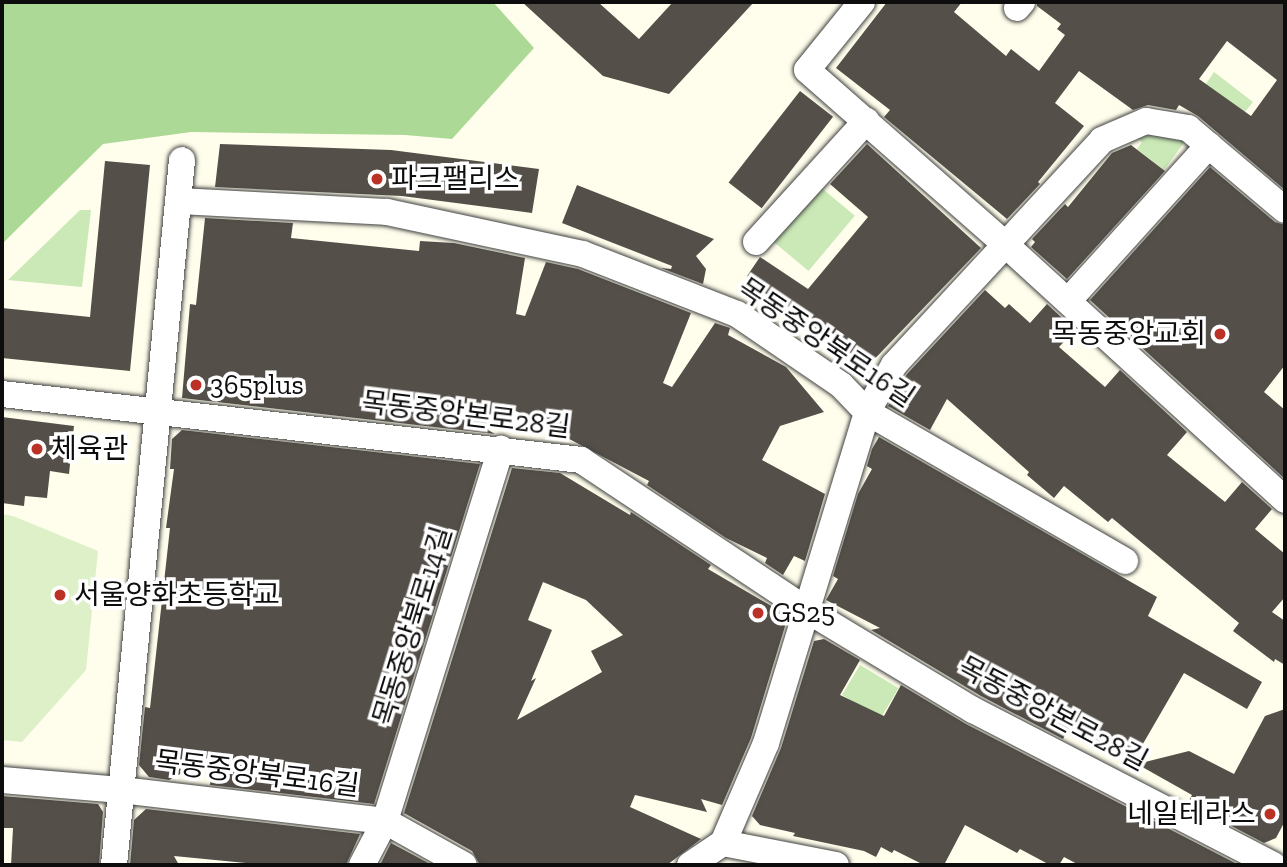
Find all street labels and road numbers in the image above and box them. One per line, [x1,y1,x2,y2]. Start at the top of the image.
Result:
street label: 목동중앙북로16길 [731,271,921,415]
street label: 목동중앙본로28길 [360,386,572,444]
street label: 목동중앙북로14길 [367,522,459,730]
street label: 목동중앙본로28길 [952,650,1154,778]
street label: 목동중앙북로16길 [153,745,361,803]

